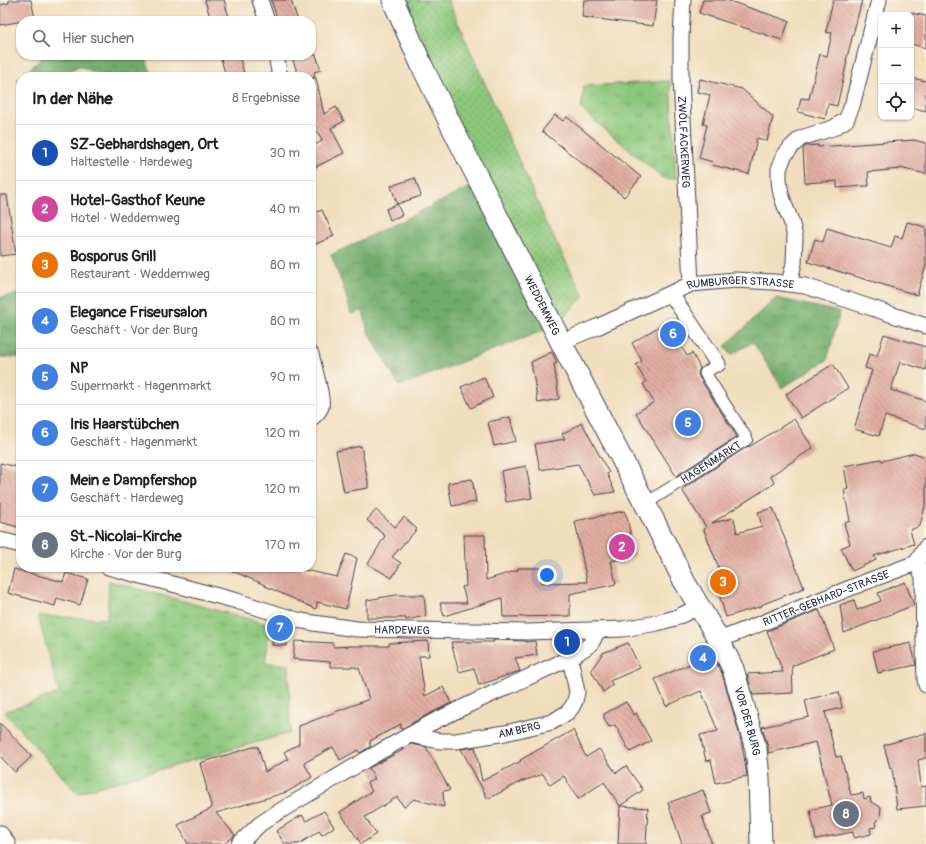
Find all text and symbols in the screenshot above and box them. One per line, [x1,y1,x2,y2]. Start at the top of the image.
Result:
map controls [878,12,914,120]
button: + [878,12,914,48]
search box [16,16,316,60]
icon: search [30,27,52,49]
text: Hier suchen [62,29,134,48]
button: − [878,48,914,84]
button: locate [878,84,914,120]
text: In der Nähe [32,88,113,109]
text: 8 Ergebnisse [232,90,300,106]
street label: ZWÖLFACKERWEG [675,95,693,188]
text: SZ-Gebhardshagen, Ort [70,135,218,154]
text: 1 [42,145,48,161]
text: 30 m [270,145,300,161]
text: Haltestelle · Hardeweg [70,154,192,170]
text: Hotel-Gasthof Keune [70,191,205,210]
text: 2 [41,201,49,217]
text: 40 m [269,201,300,217]
text: Hotel · Weddemweg [70,210,180,226]
text: Bosporus Grill [70,247,156,266]
text: 3 [41,257,49,273]
text: 80 m [270,257,300,273]
text: Restaurant · Weddemweg [70,266,210,282]
street label: WEDDEMWEG [522,273,563,337]
street label: RUMBURGER STRASSE [684,274,795,292]
text: Elegance Friseursalon [70,303,207,322]
text: 4 [41,313,49,329]
text: 80 m [270,313,300,329]
pin: 6 [660,319,686,349]
text: Geschäft · Vor der Burg [70,322,198,338]
text: NP [70,359,88,378]
text: 5 [41,369,49,385]
text: 90 m [270,369,300,385]
text: Supermarkt · Hagenmarkt [70,378,211,394]
pin: 5 [675,408,701,438]
text: Iris Haarstübchen [70,415,179,434]
text: 6 [41,425,49,441]
text: 120 m [264,425,300,441]
text: Geschäft · Hagenmarkt [70,434,197,450]
street label: HAGENMARKT [678,438,743,486]
text: Mein e Dampfershop [70,471,197,490]
text: 7 [42,481,48,497]
text: 120 m [264,481,300,497]
text: Geschäft · Hardeweg [70,490,183,506]
text: St.-Nicolai-Kirche [70,527,182,546]
pin: 2 [609,532,635,562]
text: 8 [42,537,48,553]
text: 170 m [265,537,300,553]
text: Kirche · Vor der Burg [70,546,181,562]
your location [537,565,557,585]
pin: 3 [710,567,736,597]
street label: RITTER-GEBHARD-STRASSE [761,567,891,628]
pin: 7 [267,613,293,643]
street label: HARDEWEG [374,623,430,637]
pin: 1 [554,627,580,657]
pin: 4 [690,643,716,673]
street label: VOR DER BURG [732,685,763,756]
street label: AM BERG [497,718,542,741]
pin: 8 [833,799,859,829]

